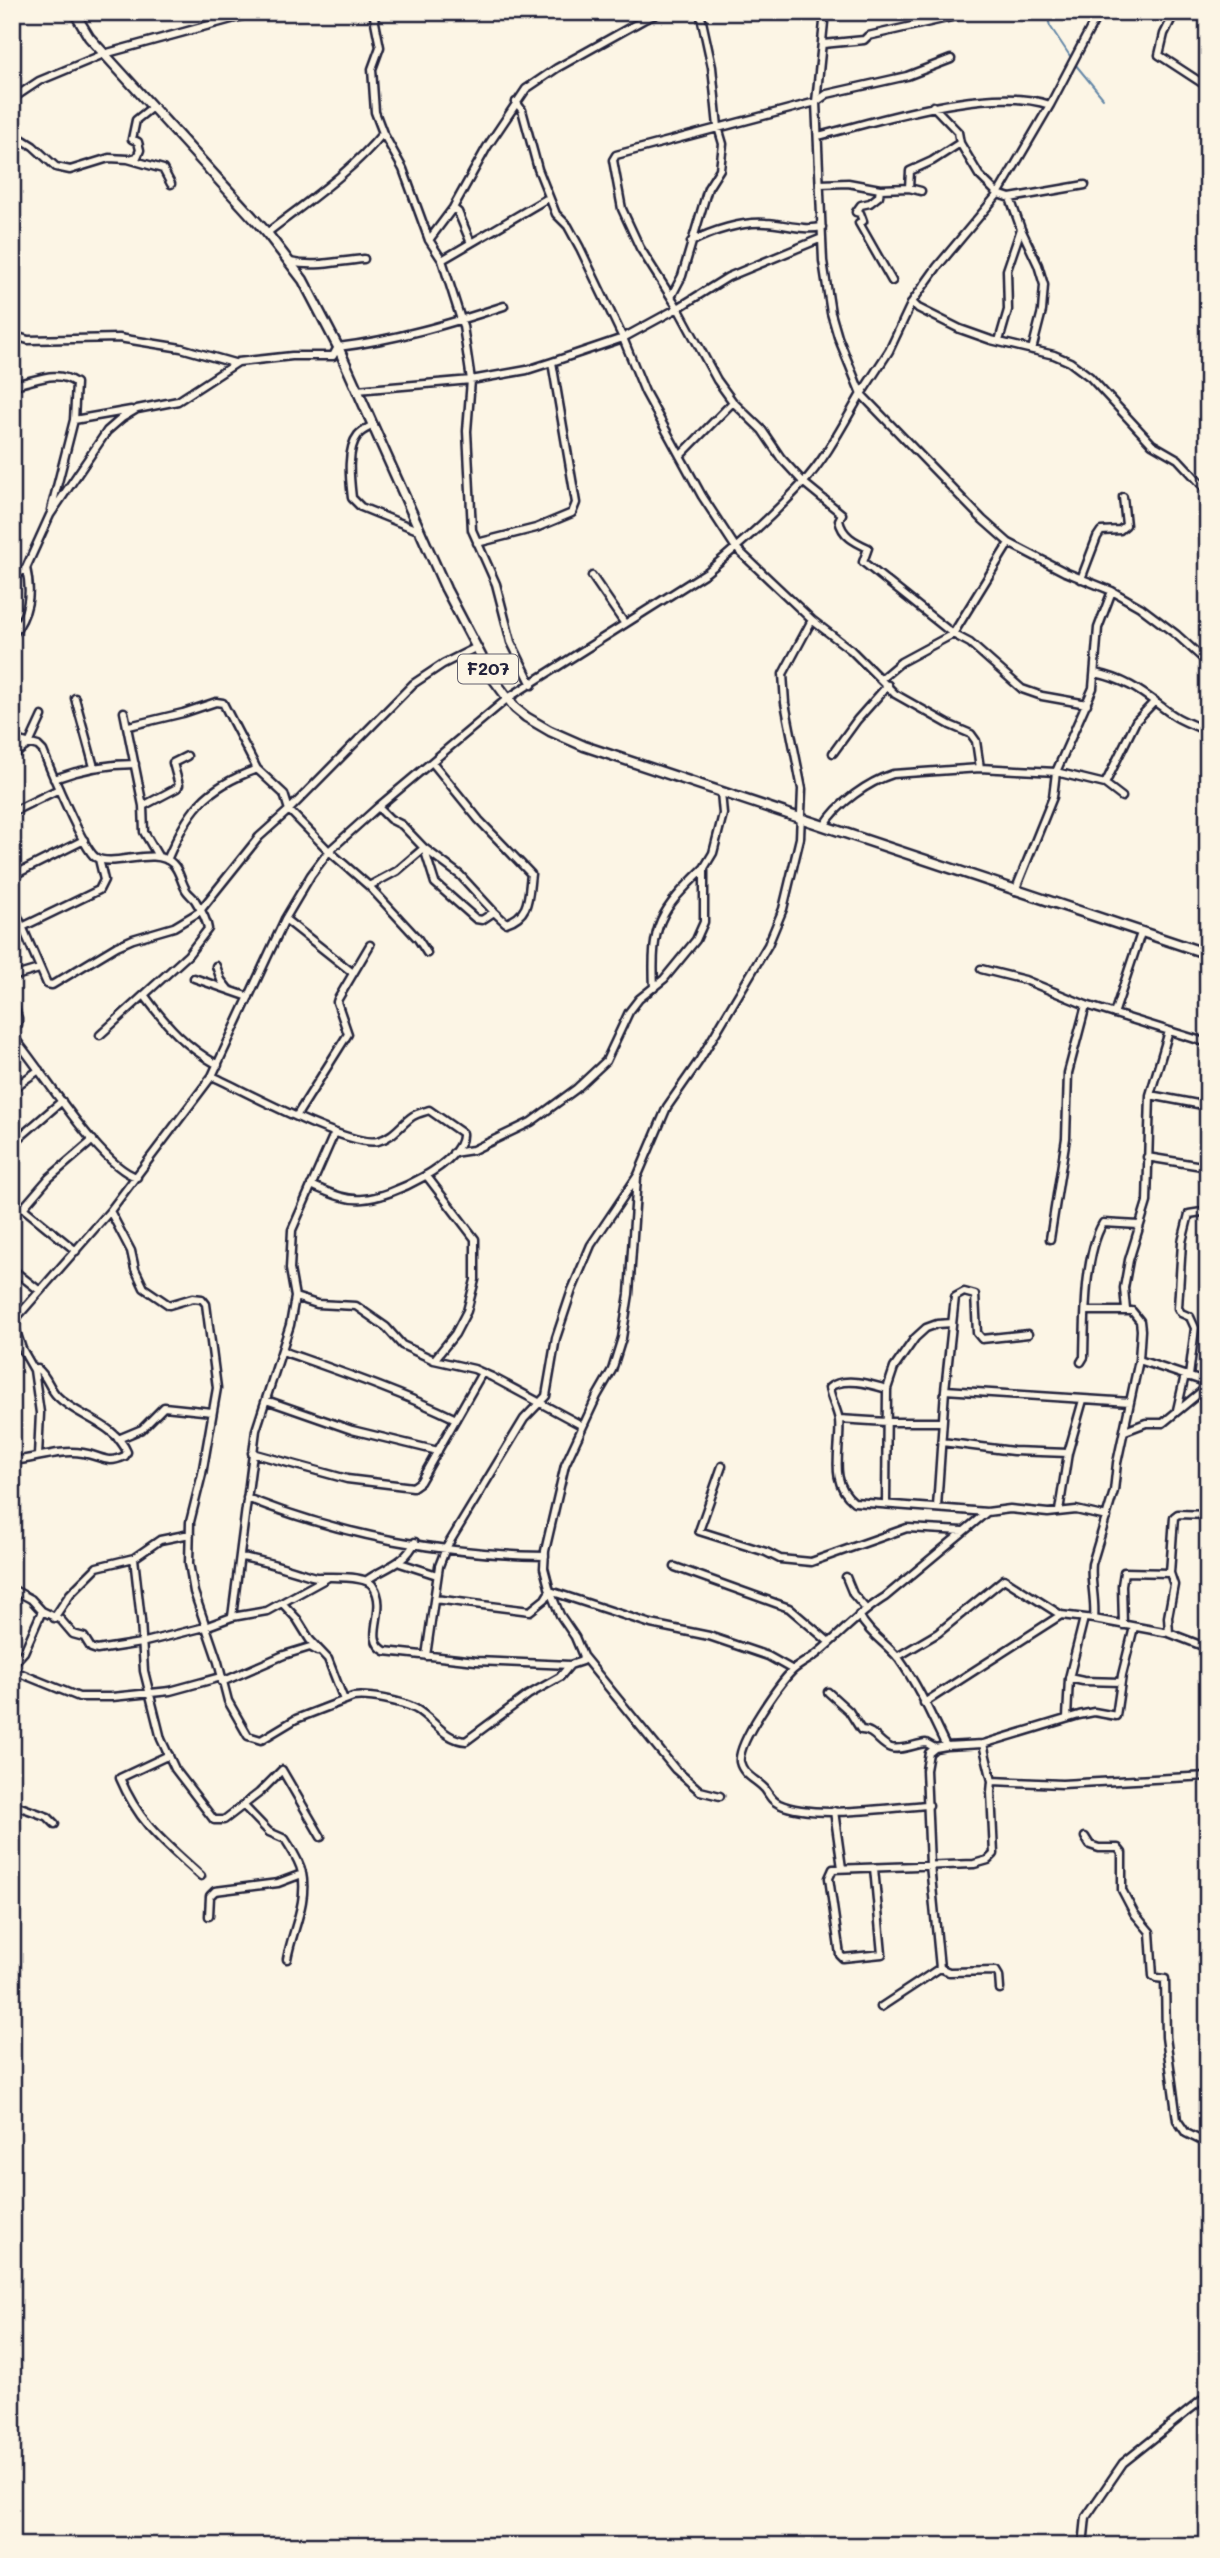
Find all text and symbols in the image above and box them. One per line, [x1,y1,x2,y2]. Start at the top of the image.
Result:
road number: F207 [458,654,518,684]

